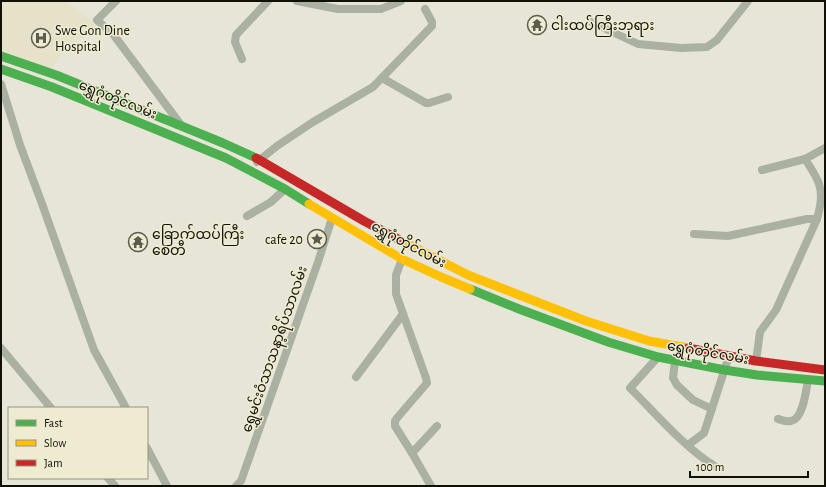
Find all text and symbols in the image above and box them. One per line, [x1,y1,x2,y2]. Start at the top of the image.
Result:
temple icon: ငါးထပ်ကြီးဘုရား [526,14,548,36]
place label: ငါးထပ်ကြီးဘုရား [551,15,654,37]
place label: Swe Gon Dine Hospital [55,24,130,54]
hospital icon: Swe Gon Dine Hospital [30,27,52,49]
street label: ရွှေဂုံတိုင်လမ်း [75,74,160,126]
street label: ရွှေဂုံတိုင်လမ်း [367,216,450,274]
place label: ခြောက်ထပ်ကြီး စေတီ [152,224,244,258]
place icon: cafe 20 [306,228,328,250]
temple icon: ခြောက်ထပ်ကြီး စေတီ [127,231,149,253]
place label: cafe 20 [265,233,303,247]
street label: ရွှေမင်းဝံသာသနာ့ရိပ်သာလမ်း [236,263,314,436]
street label: ရွှေဂုံတိုင်လမ်း [665,335,750,371]
legend [8,407,148,479]
text: Fast [44,417,63,429]
text: Slow [44,437,66,449]
scale bar [690,453,808,479]
text: Jam [44,457,63,469]
text: 100 m [696,461,724,473]

